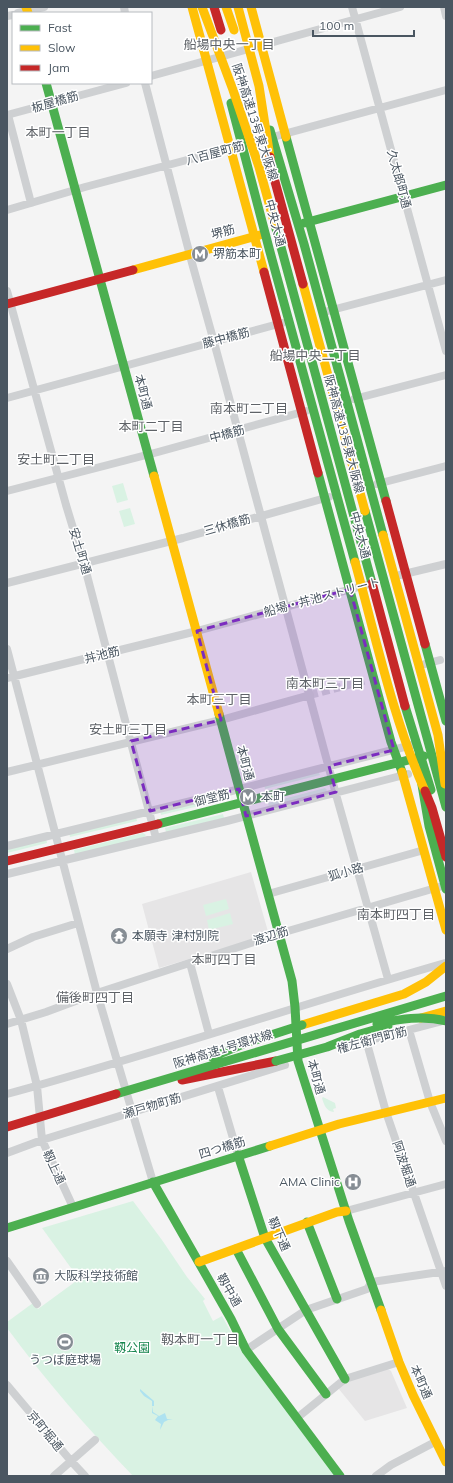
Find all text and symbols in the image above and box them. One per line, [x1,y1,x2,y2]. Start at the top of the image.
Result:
legend [12,12,152,84]
scale bar [313,12,414,38]
text: 100 m [319,18,354,33]
text: Fast [48,20,72,35]
district label: 船場中央一丁目 [183,36,275,52]
text: Slow [48,40,76,55]
text: Jam [48,60,70,75]
street label: 阪神高速13号東大阪線 [229,61,282,182]
street label: 板屋橋筋 [30,88,80,115]
district label: 本町一丁目 [25,124,91,140]
street label: 八百屋町筋 [184,138,246,168]
street label: 久太郎町通 [384,148,414,210]
street label: 中央大通 [262,198,289,248]
street label: 堺筋 [209,221,236,242]
metro station icon: 堺筋本町 [190,244,210,264]
place label: 堺筋本町 [213,246,261,261]
street label: 藤中橋筋 [201,324,251,351]
district label: 船場中央二丁目 [269,347,361,363]
street label: 本町通 [132,373,155,411]
street label: 阪神高速13号東大阪線 [321,373,368,495]
district label: 南本町二丁目 [210,400,288,416]
district label: 本町二丁目 [118,418,184,434]
street label: 中橋筋 [208,422,246,445]
district label: 安土町二丁目 [17,451,95,467]
street label: 中央大通 [347,510,374,560]
street label: 三休橋筋 [202,511,252,538]
street label: 安土町通 [66,526,95,576]
street label: 船場・丼池ストリート [262,574,382,619]
street label: 丼池筋 [83,643,121,666]
district label: 南本町三丁目 [286,675,364,691]
district label: 本町三丁目 [186,691,252,707]
district label: 安土町三丁目 [89,721,167,737]
street label: 本町通 [234,744,257,782]
street label: 御堂筋 [193,786,231,809]
metro station icon: 本町 [238,787,258,807]
place label: 本町 [261,789,285,804]
street label: 狐小路 [326,859,365,884]
district label: 南本町四丁目 [357,906,435,922]
street label: 渡辺筋 [251,923,290,948]
temple icon: 本願寺 津村別院 [109,926,129,946]
place label: 本願寺 津村別院 [132,928,219,943]
district label: 本町四丁目 [191,951,257,967]
district label: 備後町四丁目 [56,989,134,1005]
street label: 権左衛門町筋 [335,1023,409,1056]
street label: 阪神高速1号環状線 [171,1026,274,1071]
street label: 本町通 [304,1057,329,1096]
street label: 瀬戸物町筋 [121,1090,183,1121]
street label: 四つ橋筋 [197,1133,247,1162]
street label: 阿波堀通 [390,1139,419,1189]
street label: 靱上通 [40,1147,69,1186]
hospital icon: AMA Clinic [343,1172,363,1192]
place label: AMA Clinic [279,1174,340,1189]
street label: 靱下通 [265,1214,294,1253]
museum icon: 大阪科学技術館 [31,1266,51,1286]
place label: 大阪科学技術館 [54,1268,138,1283]
street label: 靱中通 [214,1270,245,1309]
district label: 靱本町一丁目 [161,1331,239,1347]
sports icon: うつぼ庭球場 [55,1332,75,1352]
park label: 靱公園 [114,1340,150,1355]
place label: うつぼ庭球場 [29,1352,101,1367]
street label: 本町通 [407,1362,436,1401]
street label: 京町堀通 [24,1407,67,1454]

